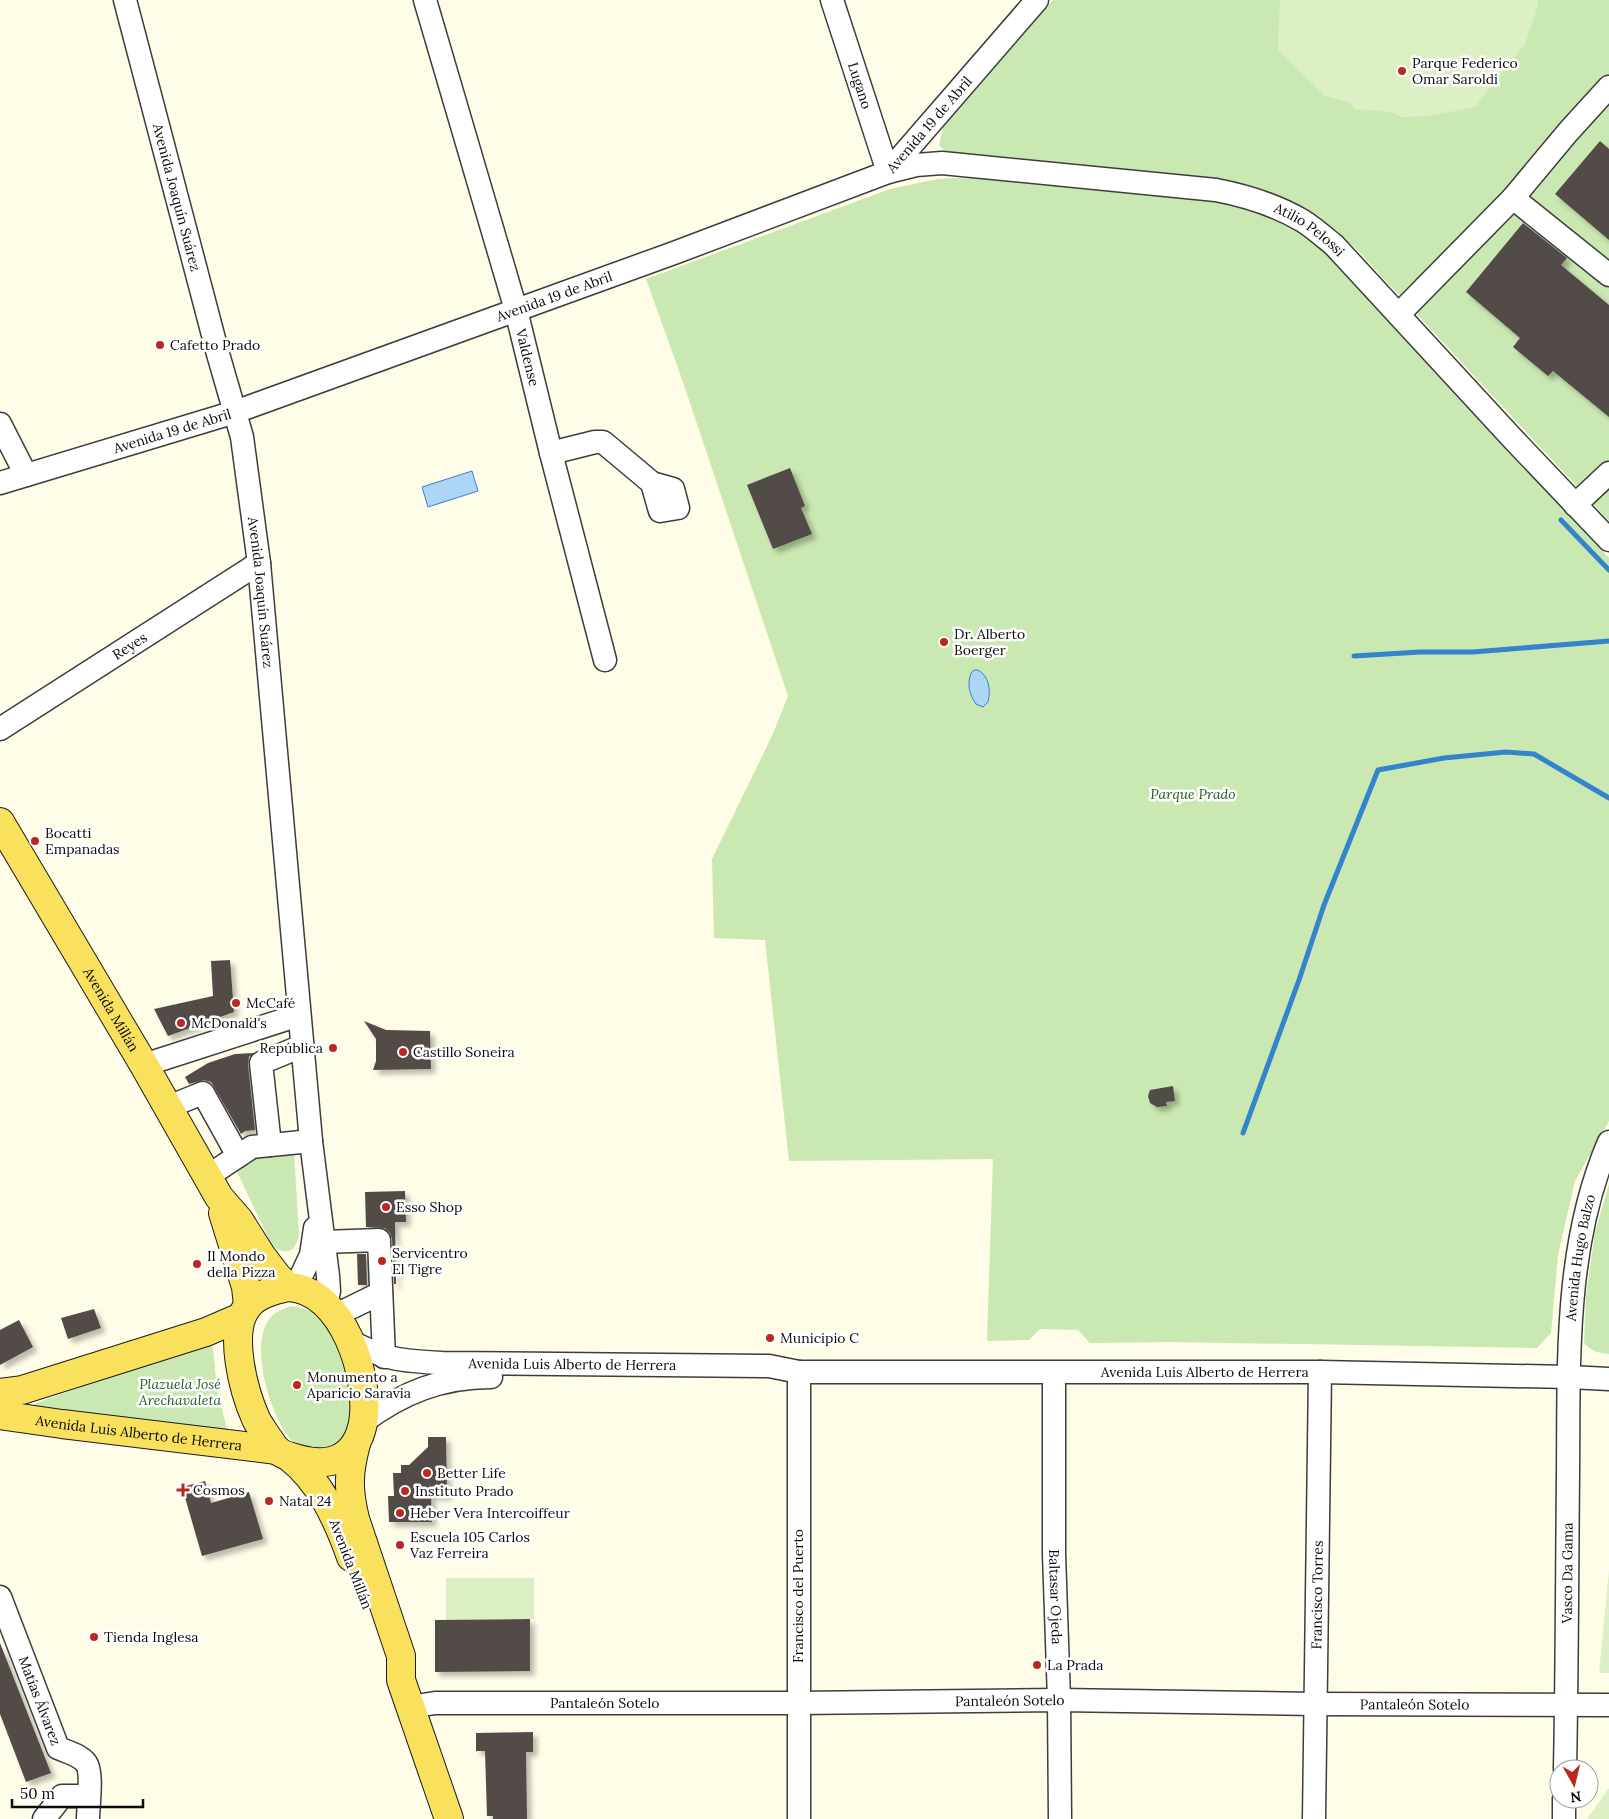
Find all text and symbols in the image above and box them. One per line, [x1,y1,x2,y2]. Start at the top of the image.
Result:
place label: Parque Federico Omar Saroldi [1412,54,1518,88]
street label: Lugano [844,60,876,111]
marker: Parque Federico Omar Saroldi [1396,65,1408,77]
street label: Avenida 19 de Abril [882,72,976,177]
street label: Avenida Joaquín Suárez [149,121,205,273]
street label: Atilio Pelossi [1271,198,1349,260]
street label: Avenida 19 de Abril [493,267,615,326]
street label: Valdense [512,326,543,388]
place label: Cafetto Prado [170,336,260,354]
marker: Cafetto Prado [154,339,166,351]
street label: Avenida 19 de Abril [110,405,234,458]
street label: Avenida Joaquín Suárez [244,515,277,669]
place label: Dr. Alberto Boerger [954,625,1025,659]
street label: Reyes [109,628,150,664]
marker: Dr. Alberto Boerger [938,636,950,648]
park label: Parque Prado [1150,785,1236,803]
place label: Bocatti Empanadas [45,824,120,858]
marker: Bocatti Empanadas [29,835,41,847]
street label: Avenida Millán [79,963,143,1055]
place label: McCafé [246,994,296,1012]
marker: McCafé [230,997,242,1009]
place label: McDonald's [191,1014,267,1032]
marker: McDonald's [175,1017,187,1029]
place label: República [259,1039,323,1057]
marker: República [327,1042,339,1054]
place label: Castillo Soneira [413,1043,515,1061]
marker: Castillo Soneira [397,1046,409,1058]
street label: Avenida Hugo Balzo [1562,1192,1599,1323]
place label: Esso Shop [396,1198,462,1216]
marker: Esso Shop [380,1201,392,1213]
place label: Servicentro El Tigre [392,1244,468,1278]
place label: Il Mondo della Pizza [207,1247,275,1281]
marker: Servicentro El Tigre [376,1255,388,1267]
marker: Il Mondo della Pizza [191,1258,203,1270]
place label: Municipio C [780,1329,859,1347]
marker: Municipio C [764,1332,776,1344]
street label: Avenida Luis Alberto de Herrera [467,1354,676,1374]
street label: Avenida Luis Alberto de Herrera [1100,1363,1309,1381]
place label: Monumento a Aparicio Saravia [306,1368,411,1402]
park label: Plazuela José Arechavaleta [138,1375,222,1409]
marker: Monumento a Aparicio Saravia [291,1379,303,1391]
street label: Avenida Luis Alberto de Herrera [33,1411,243,1455]
place label: Better Life [437,1464,506,1482]
marker: Better Life [421,1467,433,1479]
place label: Cosmos [193,1481,245,1499]
place label: Instituto Prado [415,1482,513,1500]
marker: Cosmos [177,1484,189,1496]
marker: Instituto Prado [399,1485,411,1497]
place label: Natal 24 [279,1492,332,1510]
marker: Natal 24 [263,1495,275,1507]
place label: Heber Vera Intercoiffeur [410,1504,570,1522]
marker: Heber Vera Intercoiffeur [394,1507,406,1519]
street label: Avenida Millán [325,1516,377,1612]
street label: Vasco Da Gama [1558,1522,1577,1624]
place label: Escuela 105 Carlos Vaz Ferreira [409,1528,530,1562]
street label: Francisco del Puerto [789,1529,807,1663]
marker: Escuela 105 Carlos Vaz Ferreira [394,1539,406,1551]
street label: Francisco Torres [1307,1540,1327,1650]
street label: Baltasar Ojeda [1045,1549,1066,1645]
place label: Tienda Inglesa [104,1628,199,1646]
marker: Tienda Inglesa [88,1631,100,1643]
street label: Matías Álvarez [15,1653,65,1748]
place label: La Prada [1047,1656,1104,1674]
marker: La Prada [1031,1659,1043,1671]
street label: Pantaleón Sotelo [955,1691,1065,1710]
street label: Pantaleón Sotelo [550,1694,659,1712]
street label: Pantaleón Sotelo [1360,1695,1469,1714]
north arrow [1549,1759,1599,1809]
scale bar [12,1776,144,1808]
text: 50 m [20,1784,55,1803]
text: N [1569,1787,1582,1807]

